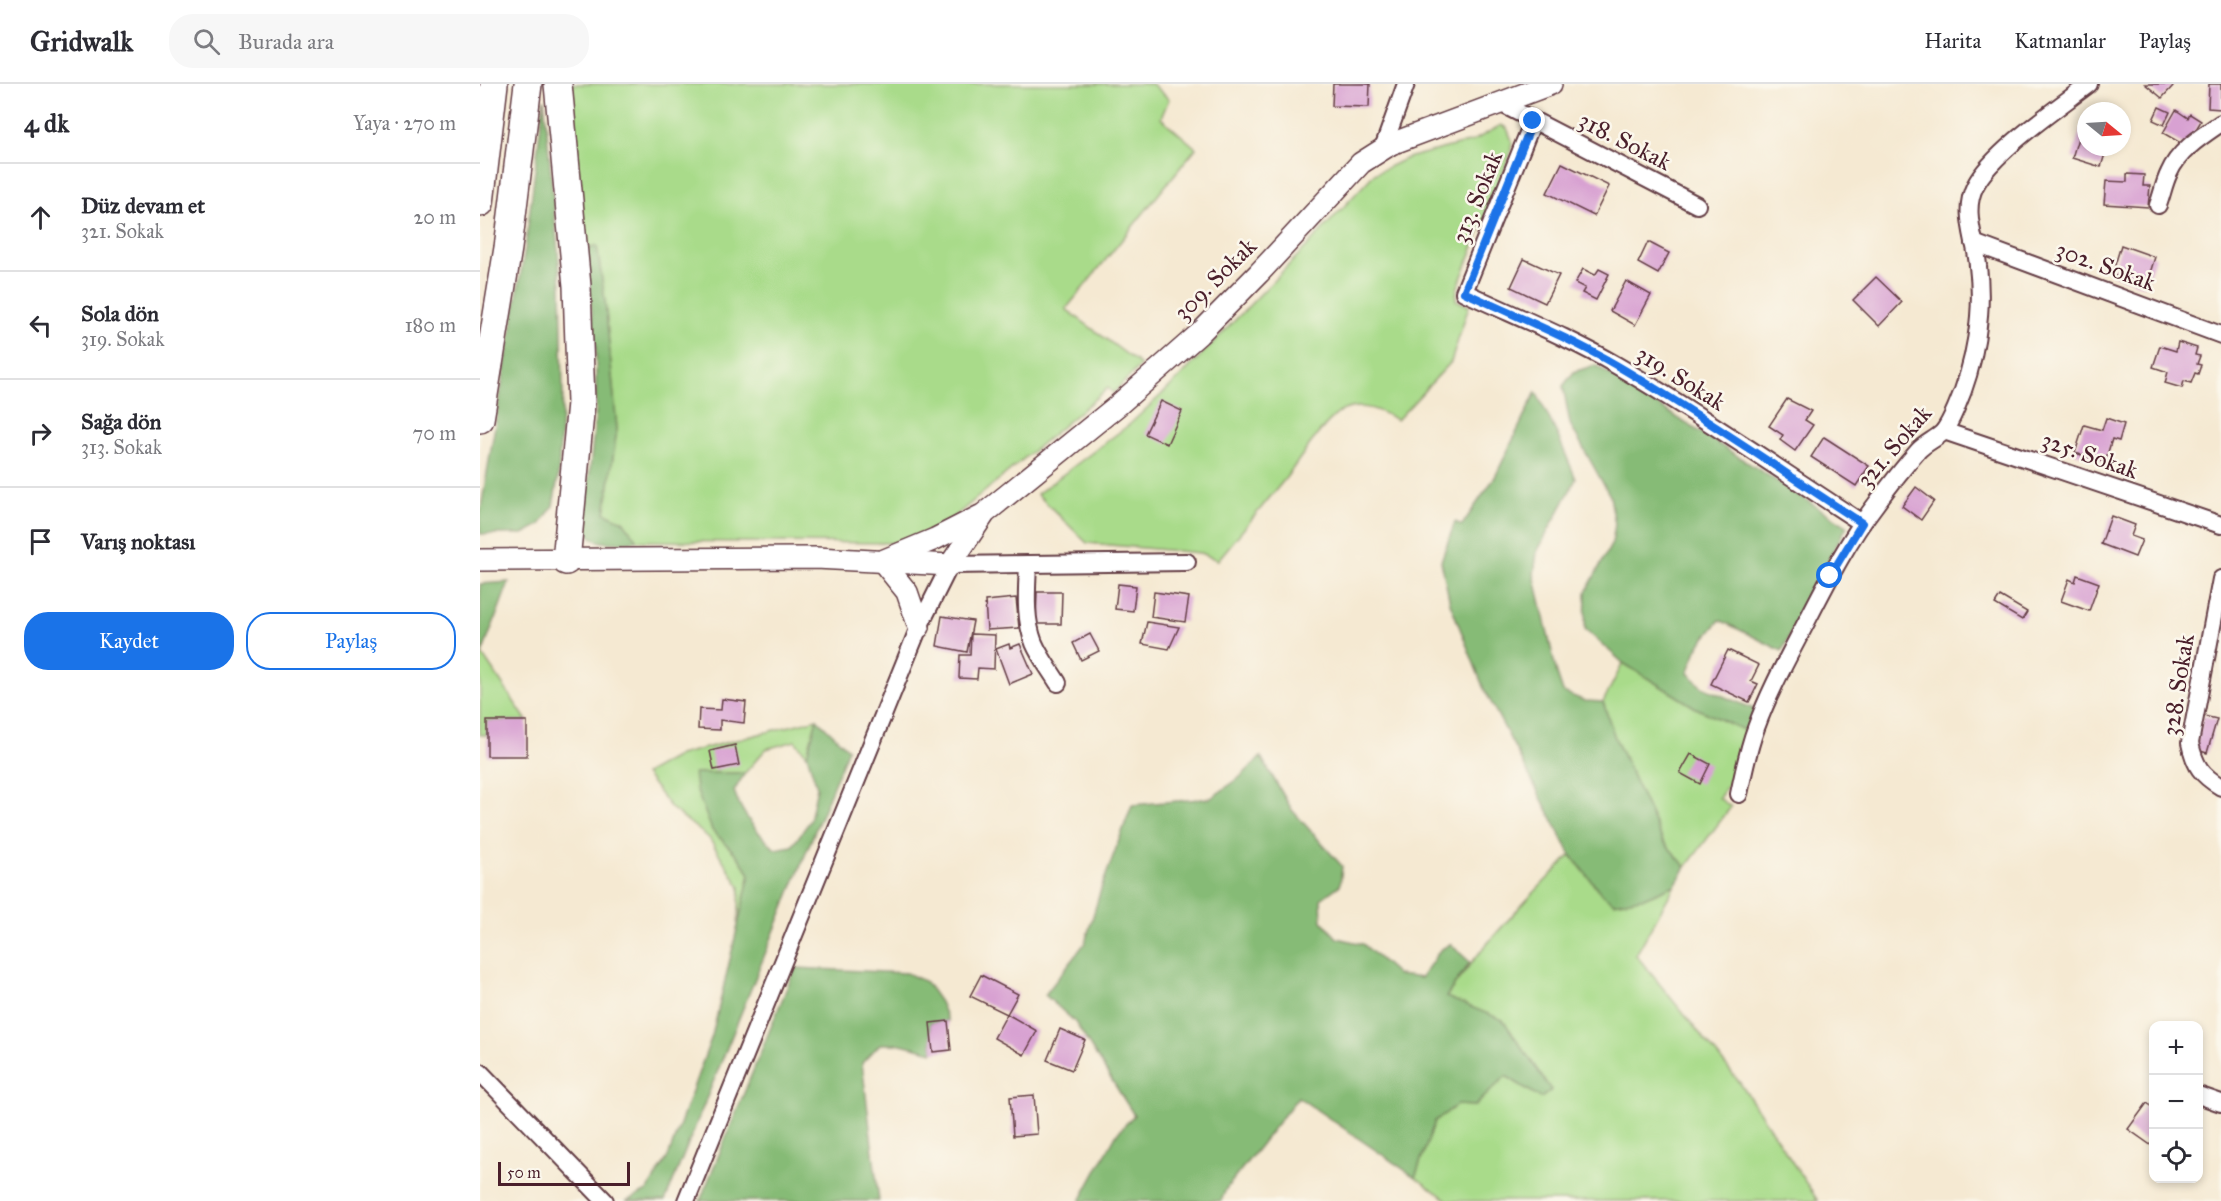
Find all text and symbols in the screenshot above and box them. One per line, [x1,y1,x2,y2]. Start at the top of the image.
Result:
search box [169,14,589,68]
text: Gridwalk [30,24,133,59]
icon: search [190,25,223,58]
text: Burada ara [238,28,334,55]
text: Harita [1924,28,1981,54]
text: Katmanlar [2014,28,2106,54]
text: Paylaş [2139,28,2191,54]
north arrow [2077,102,2131,156]
street label: 318. Sokak [1573,105,1677,178]
text: 4 dk [24,107,69,139]
route end [1519,107,1545,133]
text: Yaya · 270 m [353,111,456,135]
street label: 313. Sokak [1445,146,1509,248]
text: Düz devam et [81,192,205,219]
icon: ahead [24,201,57,234]
text: 20 m [413,205,456,229]
text: 321. Sokak [81,219,164,243]
street label: 309. Sokak [1167,231,1263,327]
street label: 302. Sokak [2052,234,2161,298]
text: Sola dön [81,300,159,327]
icon: left [24,309,57,342]
text: 180 m [405,313,456,337]
text: 319. Sokak [81,327,165,351]
street label: 319. Sokak [1631,339,1732,418]
street label: 321. Sokak [1850,398,1939,493]
text: Sağa dön [81,408,161,435]
icon: right [24,417,57,450]
text: 70 m [413,421,456,445]
street label: 325. Sokak [2038,424,2143,486]
text: 313. Sokak [81,435,162,459]
icon: arrive [24,525,57,558]
text: Varış noktası [81,528,195,555]
route start [1816,562,1842,588]
button: Kaydet [24,612,234,670]
button: Paylaş [246,612,456,670]
street label: 328. Sokak [2155,631,2201,738]
map controls [2149,1021,2203,1183]
button: + [2149,1021,2203,1075]
button: − [2149,1075,2203,1129]
button: locate [2149,1129,2203,1183]
scale bar [498,1159,630,1186]
text: 50 m [507,1163,541,1182]

